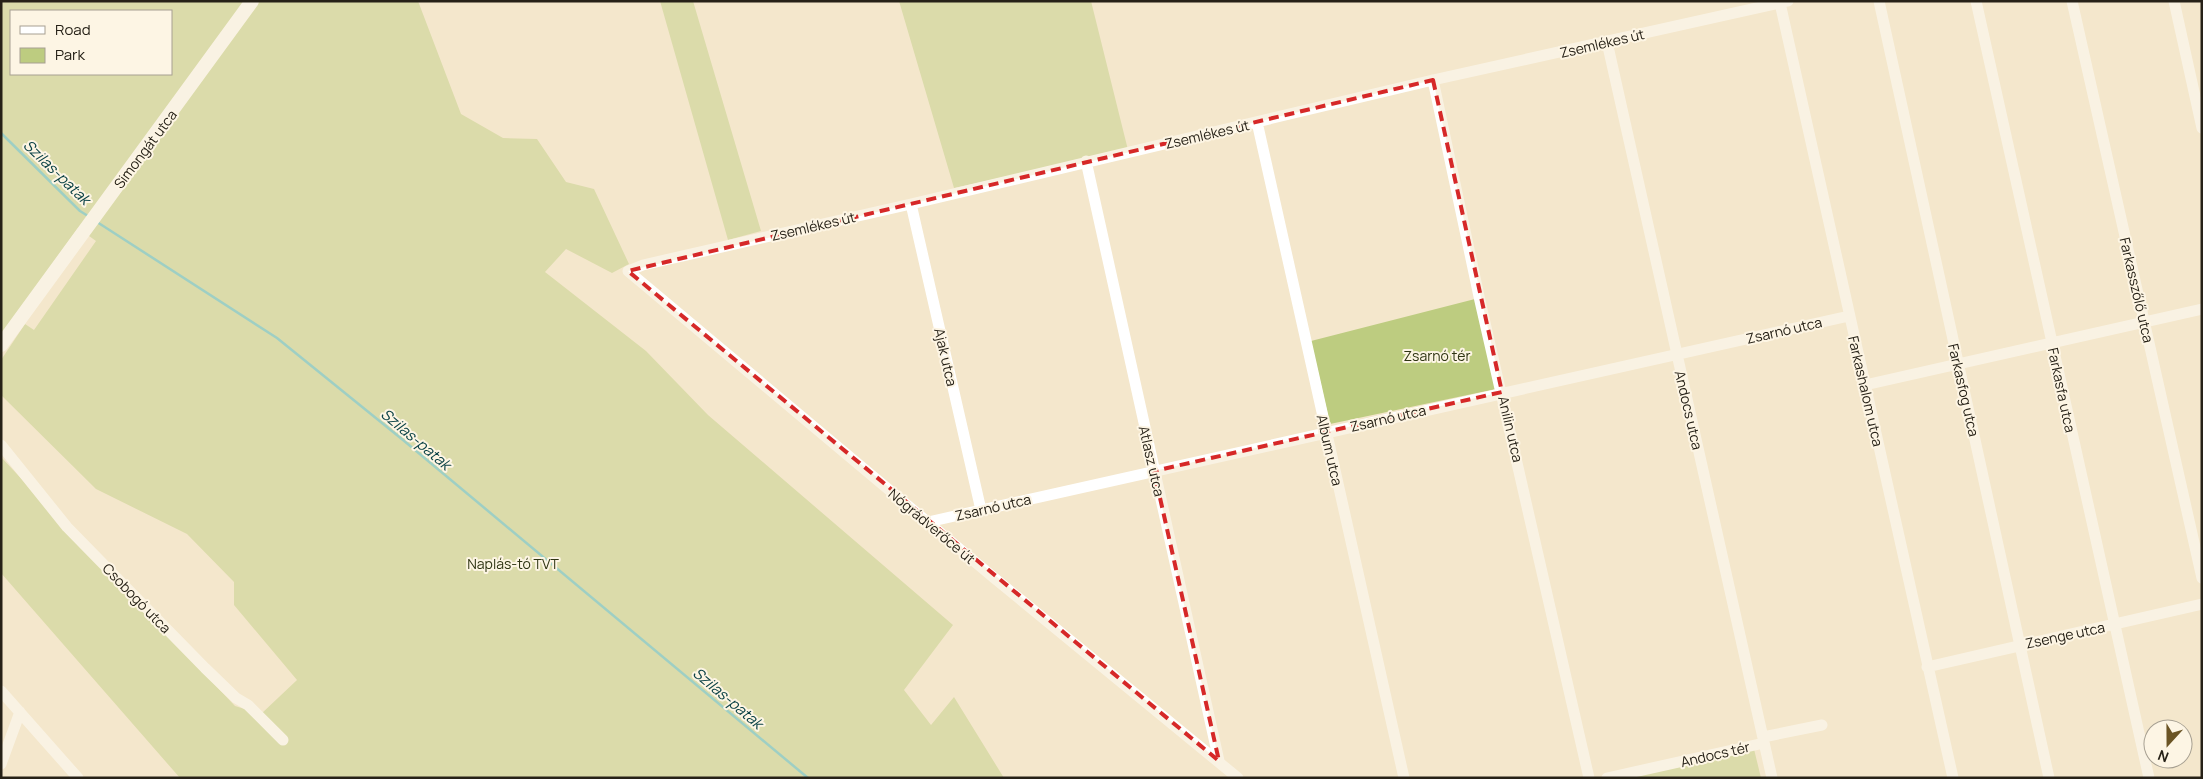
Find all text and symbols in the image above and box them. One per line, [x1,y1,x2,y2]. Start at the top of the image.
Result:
legend [10,10,172,75]
text: Road [55,19,91,40]
street label: Zsemlékes út [1558,24,1647,62]
text: Park [55,44,85,65]
street label: Simongát utca [109,106,181,192]
street label: Zsemlékes út [1163,115,1252,153]
water label: Szilas-patak [19,135,97,211]
street label: Zsemlékes út [769,207,858,245]
street label: Farkasszőlő utca [2116,235,2158,345]
street label: Zsarnó utca [1744,312,1824,348]
street label: Ajak utca [930,326,962,388]
street label: Farkashalom utca [1844,334,1888,448]
street label: Farkasfog utca [1944,342,1984,438]
park label: Zsarnó tér [1404,346,1470,365]
street label: Farkasfa utca [2044,346,2080,434]
street label: Andocs utca [1671,369,1707,451]
street label: Anilin utca [1494,394,1528,464]
street label: Zsarnó utca [1348,400,1428,436]
water label: Szilas-patak [376,403,458,476]
street label: Album utca [1313,413,1347,487]
street label: Atlasz utca [1135,424,1169,498]
street label: Nógrádverőce út [885,484,980,568]
street label: Zsarnó utca [953,489,1033,525]
park label: Naplás-tó TVT [467,554,559,573]
street label: Csobogó utca [99,559,175,637]
street label: Zsenge utca [2024,617,2106,653]
water label: Szilas-patak [688,662,770,735]
north arrow [2143,719,2193,769]
street label: Andocs tér [1679,737,1751,771]
text: N [2155,746,2171,767]

